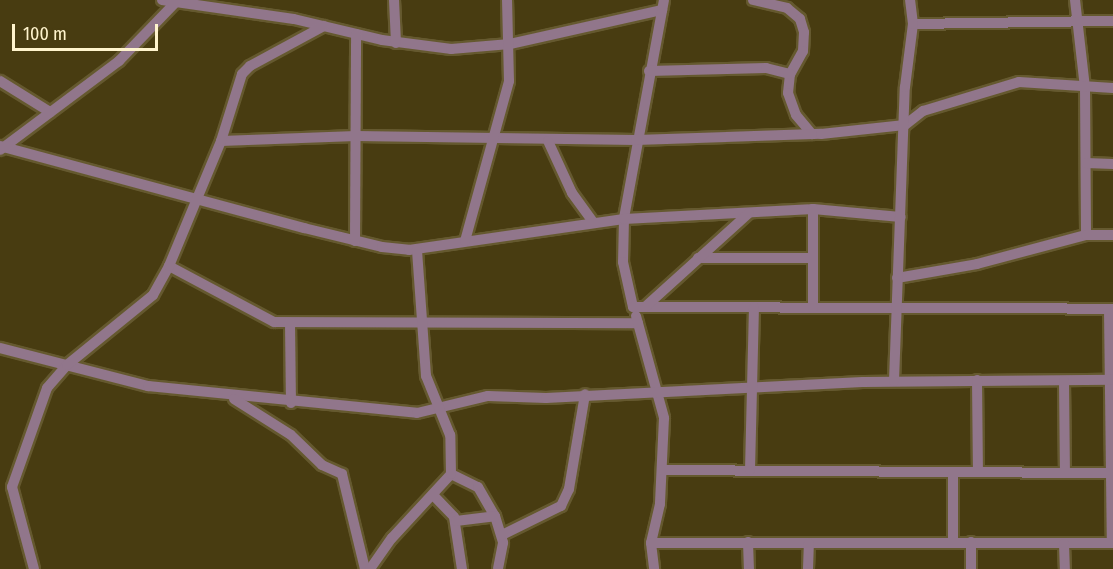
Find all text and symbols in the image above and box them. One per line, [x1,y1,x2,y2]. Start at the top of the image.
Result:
scale bar [15,12,160,50]
text: 100 m [23,23,67,45]

